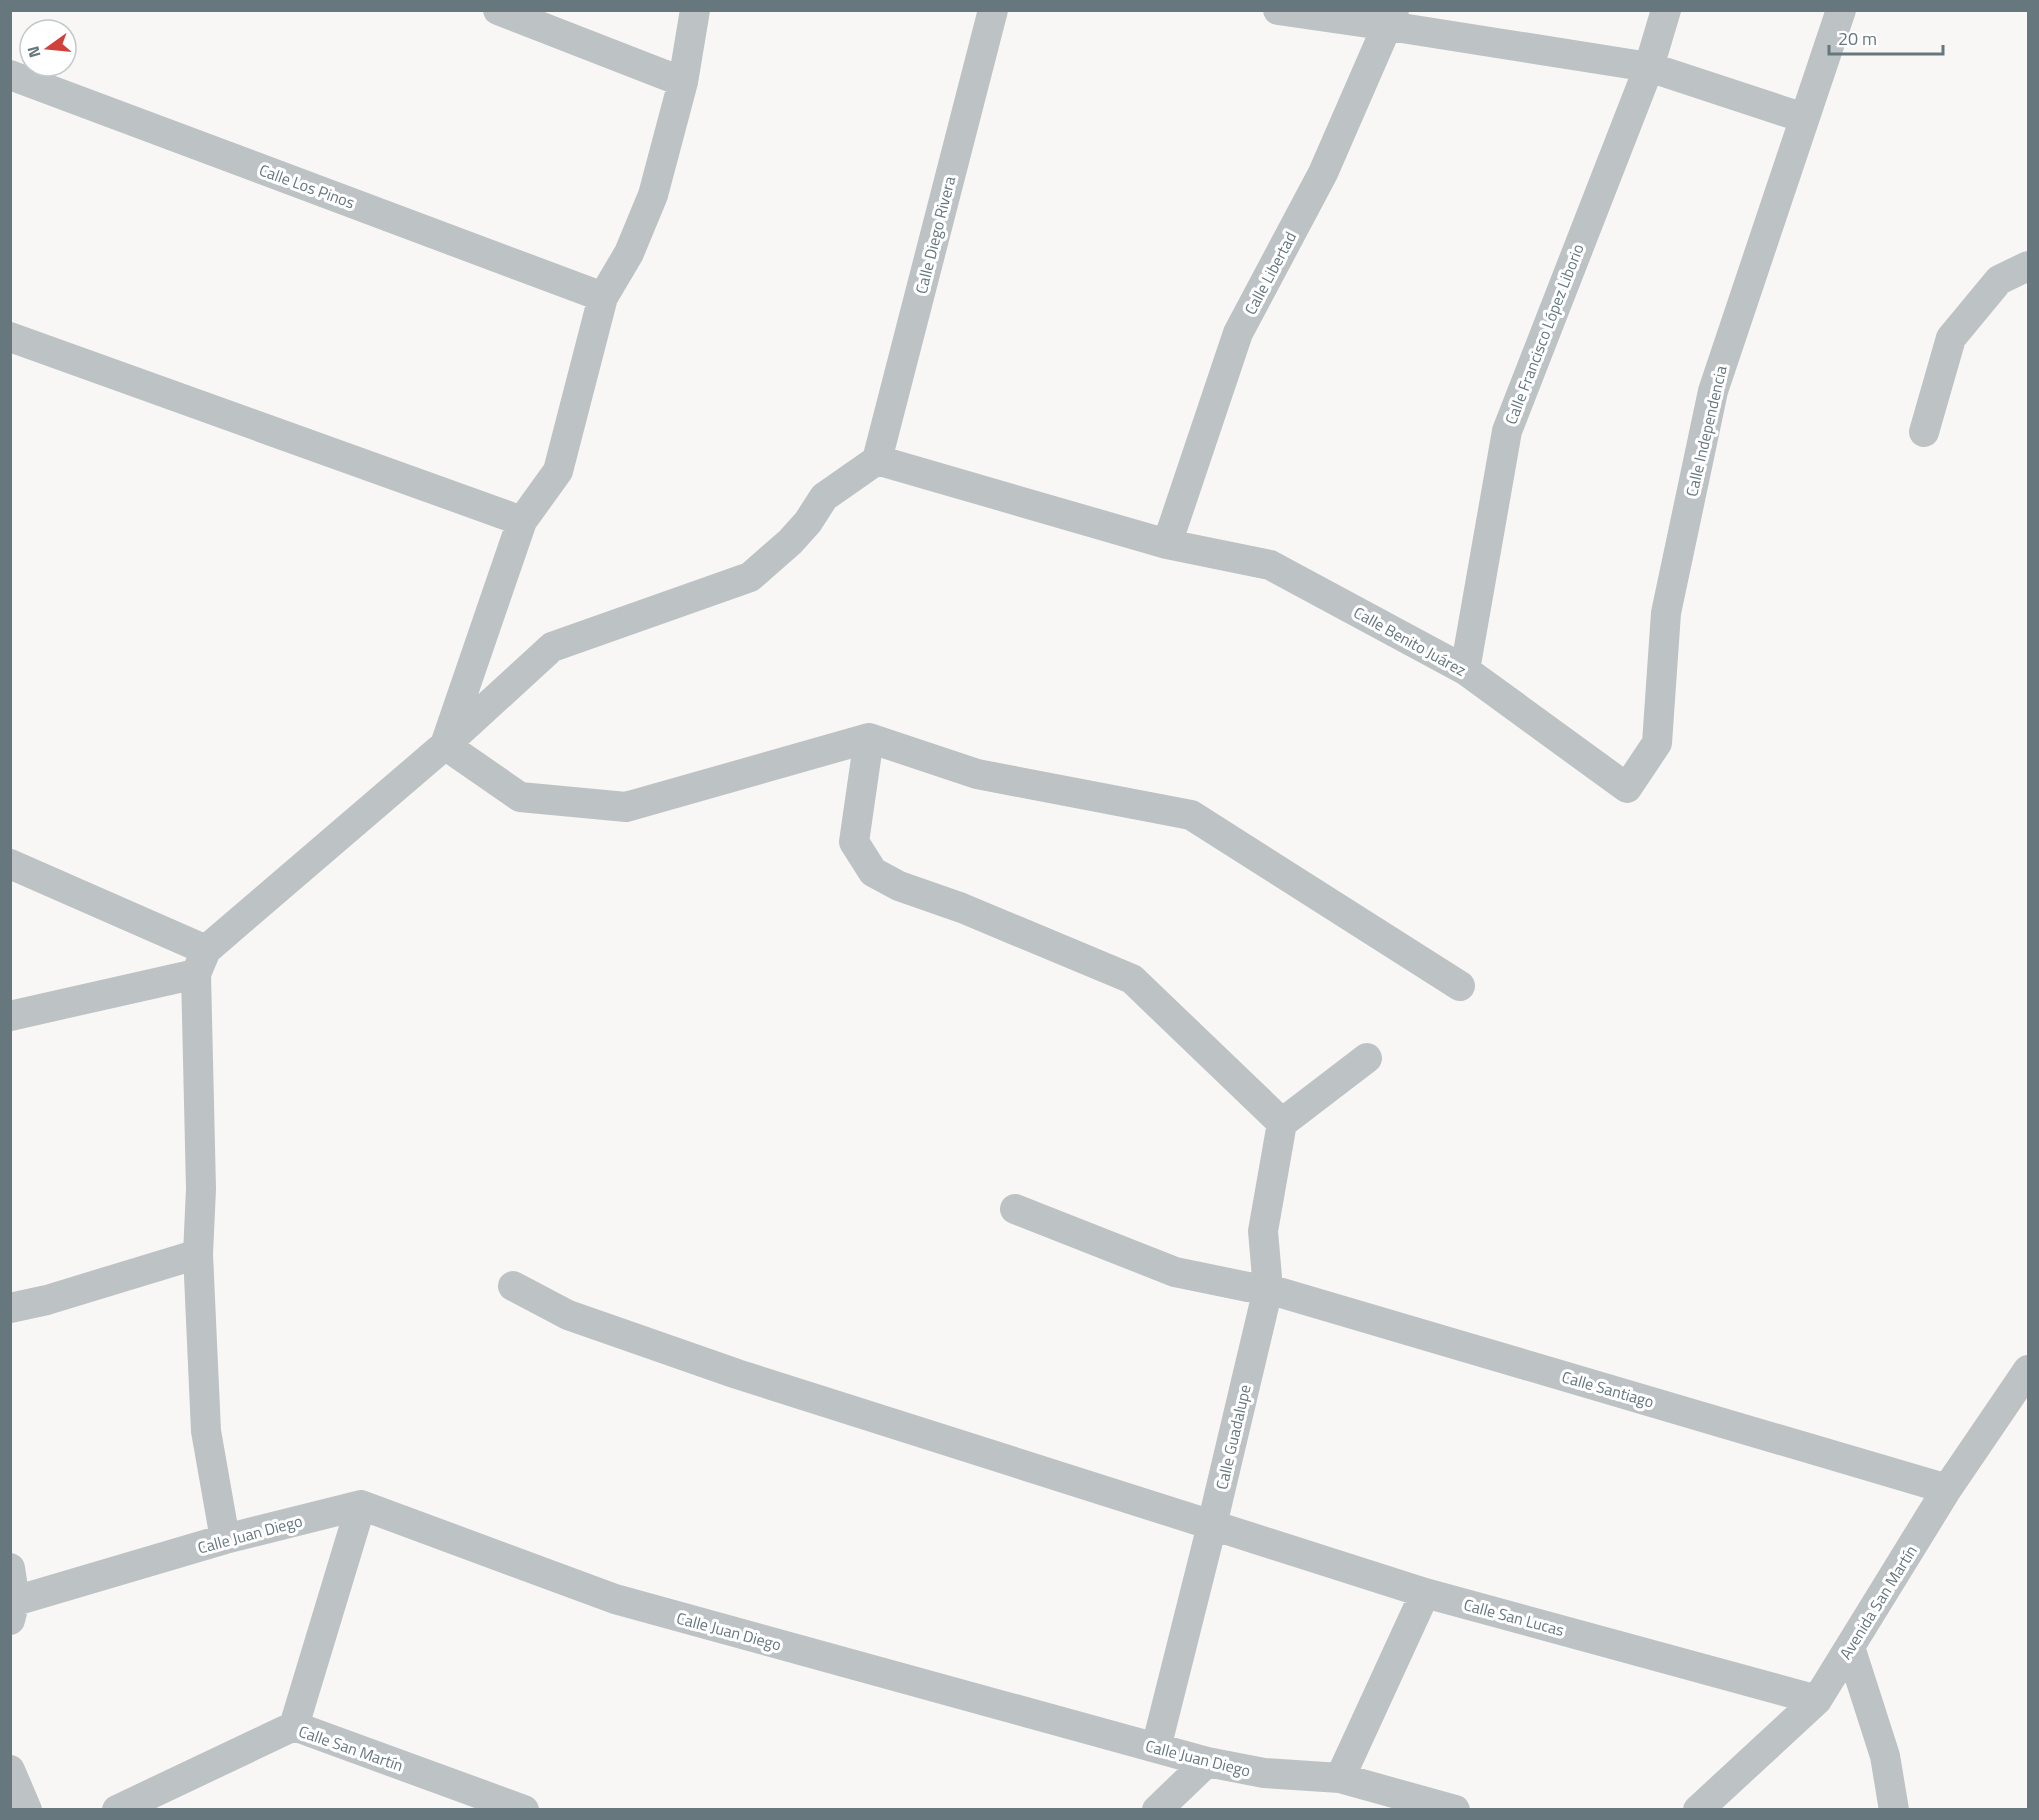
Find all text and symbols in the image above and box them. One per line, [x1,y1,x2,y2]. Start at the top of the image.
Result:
north arrow [18,18,78,78]
scale bar [1829,18,1943,56]
text: 20 m [1838,25,1877,52]
text: N [20,43,47,60]
street label: Calle Los Pinos [256,158,358,214]
street label: Calle Diego Rivera [909,174,961,296]
street label: Calle Libertad [1238,227,1302,319]
street label: Calle Francisco López Liborio [1498,240,1590,428]
street label: Calle Independencia [1679,363,1733,499]
street label: Calle Benito Juárez [1349,600,1471,682]
street label: Calle Santiago [1559,1364,1657,1414]
street label: Calle Guadalupe [1209,1382,1257,1492]
street label: Calle Juan Diego [195,1508,305,1560]
street label: Avenida San Martín [1833,1540,1923,1664]
street label: Calle San Lucas [1461,1592,1567,1642]
street label: Calle Juan Diego [674,1605,784,1657]
street label: Calle San Martín [295,1719,407,1777]
street label: Calle Juan Diego [1143,1733,1253,1783]

